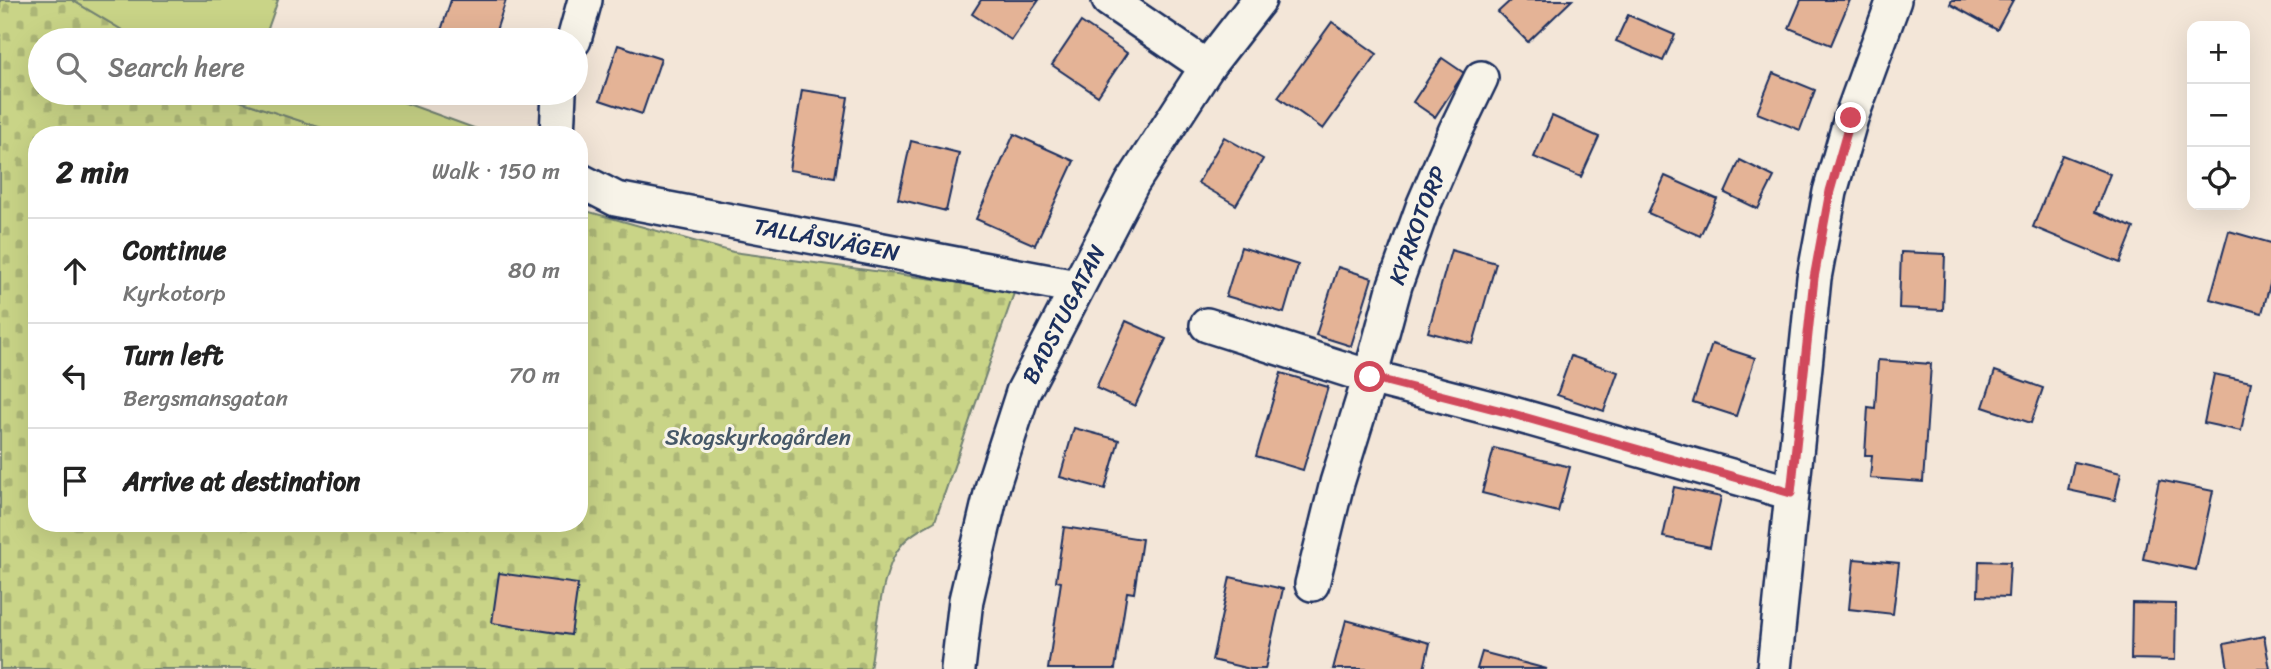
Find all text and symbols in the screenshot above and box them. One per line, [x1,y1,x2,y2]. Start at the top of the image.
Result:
map controls [2187,21,2250,210]
button: + [2187,21,2250,84]
search box [28,28,588,105]
text: Search here [108,44,245,90]
icon: search [52,48,90,86]
button: − [2187,84,2250,147]
route end [1835,102,1866,133]
text: 2 min [56,145,129,199]
button: locate [2187,147,2250,210]
text: Walk · 150 m [432,151,560,192]
street label: KYRKOTORP [1377,160,1459,291]
street label: TALLÅSVÄGEN [750,206,903,274]
text: Continue [123,227,226,273]
street label: BADSTUGATAN [1011,237,1117,392]
text: 80 m [508,250,560,291]
icon: ahead [56,252,94,290]
text: Kyrkotorp [123,273,226,314]
text: Turn left [123,332,223,378]
text: 70 m [509,355,560,396]
icon: left [56,357,94,395]
route start [1354,361,1385,392]
text: Bergsmansgatan [123,378,288,419]
park label: Skogskyrkogården [665,417,851,458]
text: Arrive at destination [123,458,360,504]
icon: arrive [56,462,94,500]

